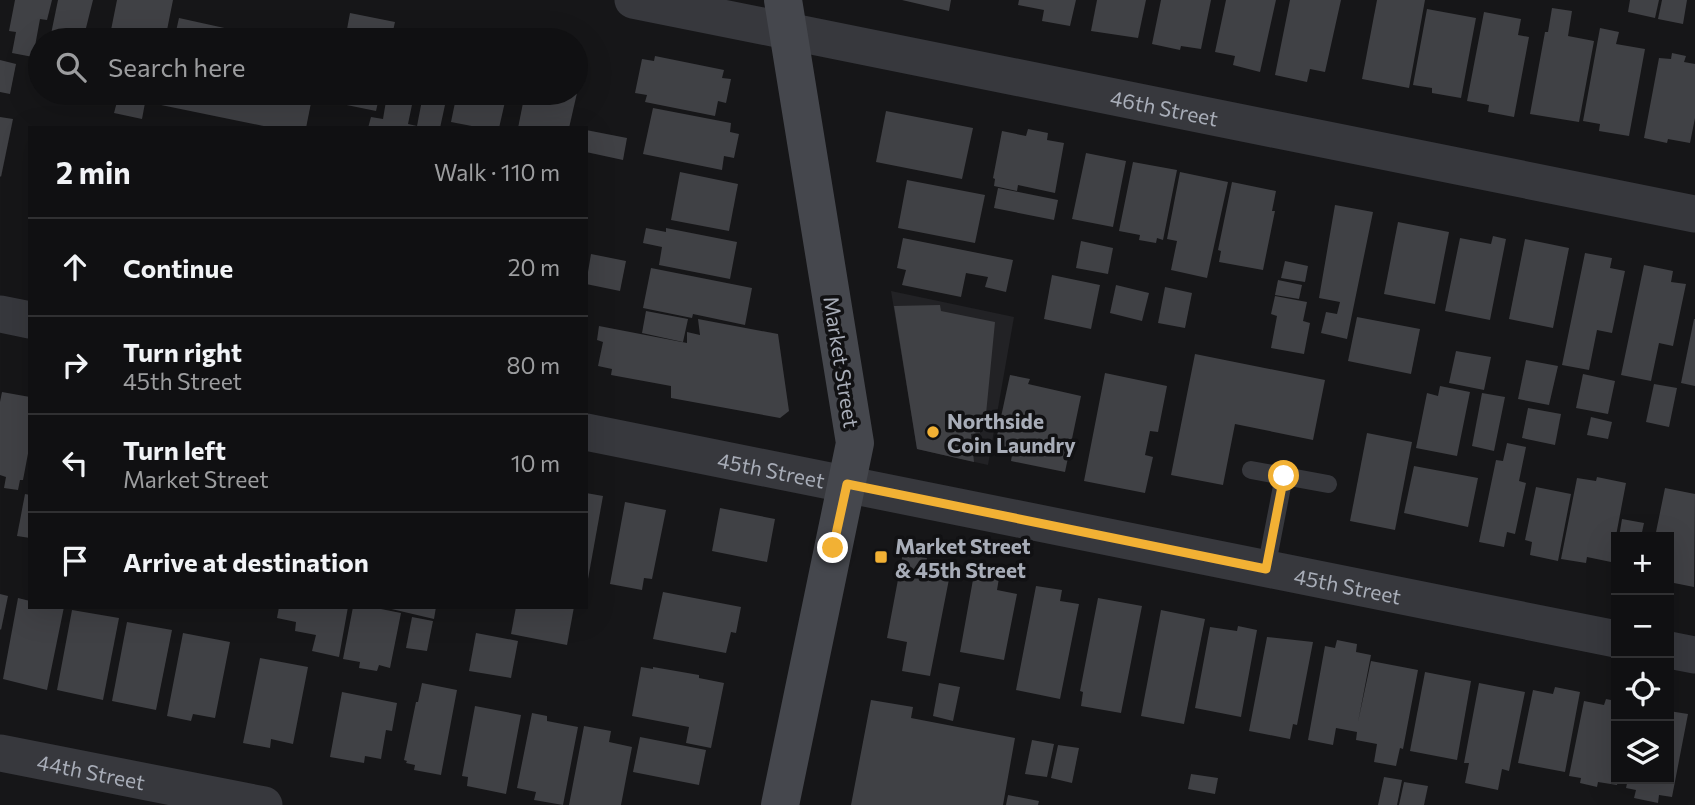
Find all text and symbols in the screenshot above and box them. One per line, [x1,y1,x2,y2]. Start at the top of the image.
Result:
search box [28,28,588,105]
icon: search [52,48,90,86]
text: Search here [108,51,246,82]
street label: 46th Street [1108,84,1220,130]
text: 2 min [56,153,131,190]
text: Walk · 110 m [434,158,560,186]
icon: ahead [56,248,94,286]
text: Continue [123,252,233,283]
text: 20 m [508,253,560,281]
street label: Market Street [819,294,865,430]
text: Turn right [123,336,242,367]
icon: right [56,346,94,384]
text: 80 m [507,351,560,379]
text: 45th Street [123,367,242,395]
place label: Northside Coin Laundry [947,408,1076,457]
marker: Northside Coin Laundry [925,424,941,440]
text: Turn left [123,434,226,465]
icon: left [56,444,94,482]
street label: 45th Street [716,446,827,492]
text: 10 m [511,449,560,477]
route start [1268,460,1299,491]
text: Market Street [123,465,269,493]
route end [817,532,848,563]
map controls [1611,532,1674,784]
button: + [1611,532,1674,595]
place label: Market Street & 45th Street [895,533,1031,582]
icon: arrive [56,542,94,580]
text: Arrive at destination [123,546,369,577]
marker: Market Street & 45th Street [873,549,889,565]
street label: 45th Street [1292,562,1404,608]
button: − [1611,595,1674,658]
button: locate [1611,658,1674,721]
button: layers [1611,721,1674,784]
street label: 44th Street [35,748,147,794]

